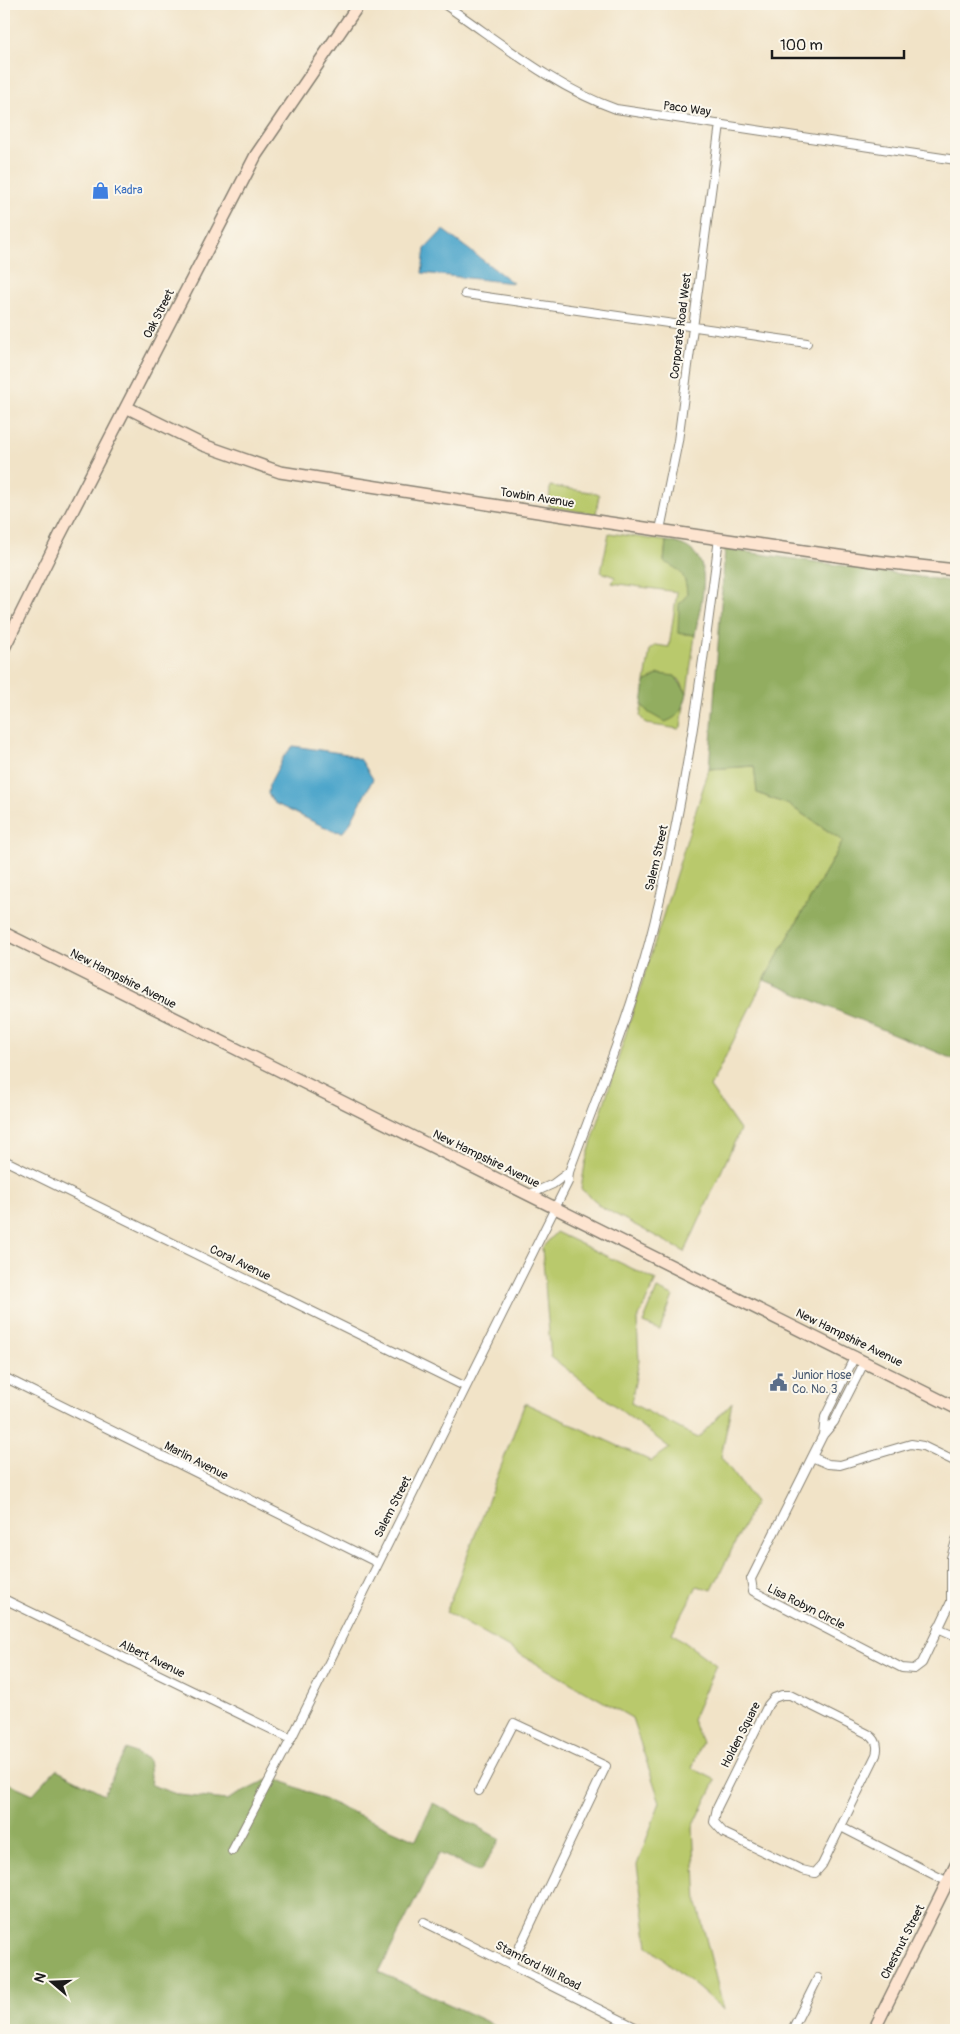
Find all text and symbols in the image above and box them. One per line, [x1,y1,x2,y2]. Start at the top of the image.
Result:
scale bar [772,28,905,60]
text: 100 m [780,36,823,55]
street label: Paco Way [662,98,712,120]
shop icon: Kadra [90,180,110,200]
place label: Kadra [114,183,143,198]
street label: Corporate Road West [667,272,695,380]
street label: Oak Street [140,287,178,341]
street label: Towbin Avenue [499,485,575,511]
street label: Salem Street [642,824,672,892]
street label: New Hampshire Avenue [67,946,179,1012]
street label: New Hampshire Avenue [430,1127,542,1191]
street label: Coral Avenue [207,1242,273,1284]
street label: New Hampshire Avenue [793,1306,905,1370]
place label: Junior Hose Co. No. 3 [792,1368,851,1397]
public building icon: Junior Hose Co. No. 3 [768,1372,788,1392]
street label: Marlin Avenue [162,1439,231,1484]
street label: Salem Street [371,1474,415,1540]
street label: Lisa Robyn Circle [765,1581,847,1633]
street label: Albert Avenue [117,1637,187,1681]
street label: Holden Square [718,1699,764,1771]
street label: Chestnut Street [878,1902,928,1982]
street label: Stamford Hill Road [493,1938,583,1994]
north arrow [28,1956,78,2006]
text: N [31,1971,50,1985]

